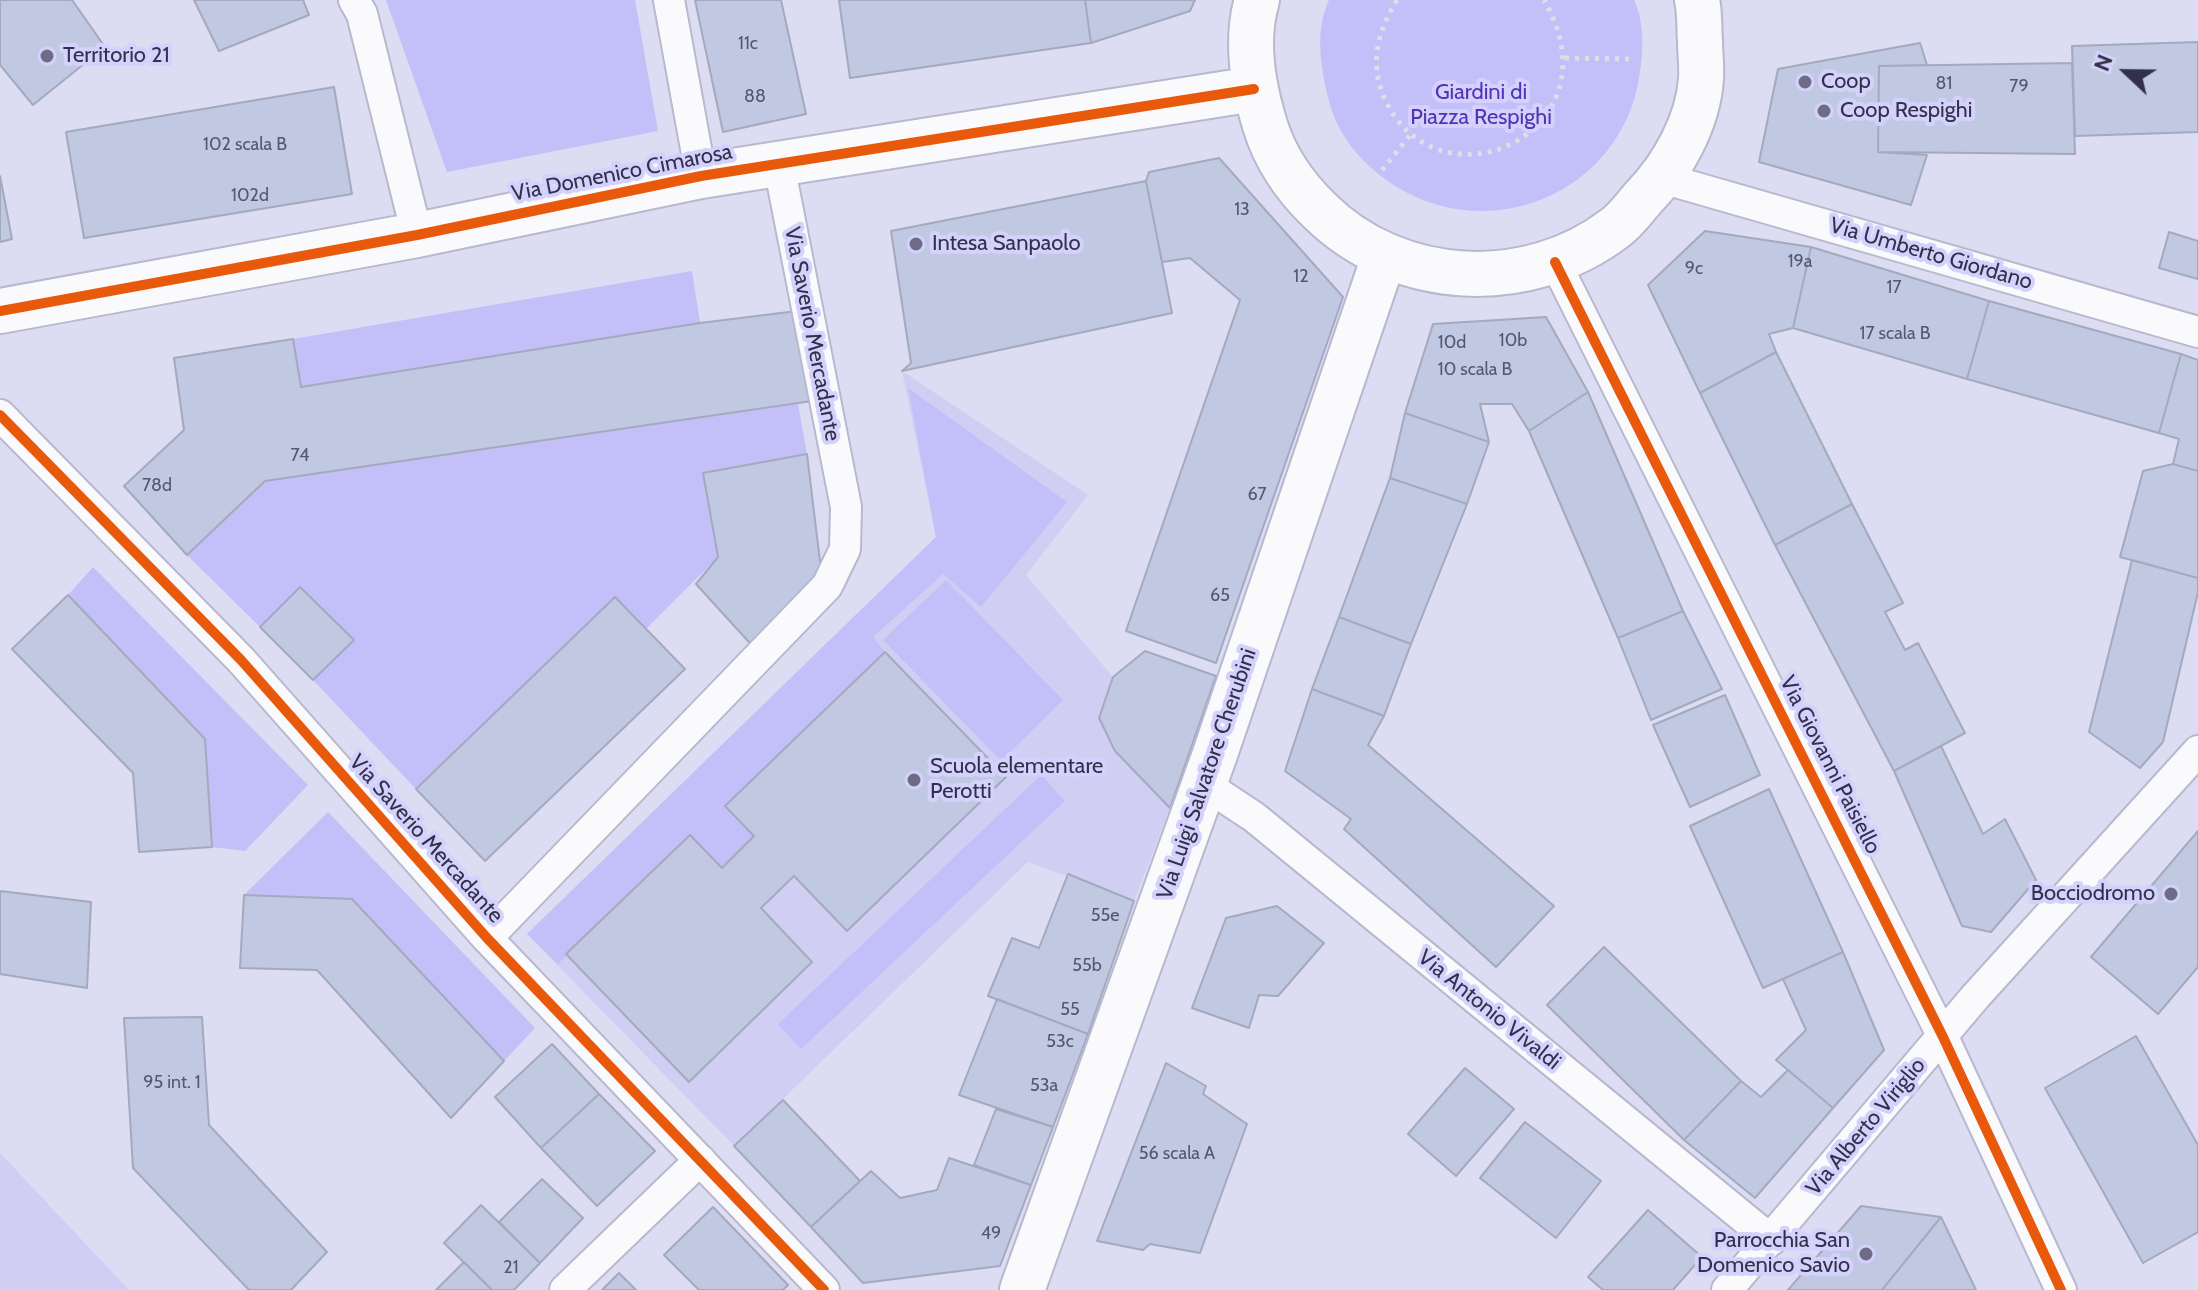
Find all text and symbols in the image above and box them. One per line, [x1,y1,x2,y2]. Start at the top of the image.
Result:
north arrow [2086,32,2166,112]
house number: 11c [738,33,758,55]
place label: Territorio 21 [63,43,170,69]
marker: Territorio 21 [38,47,56,65]
text: N [2088,51,2119,75]
place label: Coop [1821,69,1871,95]
marker: Coop [1796,73,1814,91]
house number: 81 [1936,73,1952,95]
house number: 79 [2009,76,2029,98]
park label: Giardini di Piazza Respighi [1410,80,1552,132]
house number: 88 [744,86,766,108]
place label: Coop Respighi [1840,98,1972,124]
marker: Coop Respighi [1815,102,1833,120]
house number: 102 scala B [203,134,287,156]
street label: Via Domenico Cimarosa [509,139,735,207]
house number: 102d [231,185,269,207]
house number: 13 [1234,199,1250,221]
street label: Via Umberto Giordano [1827,212,2035,296]
street label: Via Saverio Mercadante [778,225,846,443]
place label: Intesa Sanpaolo [932,231,1081,257]
marker: Intesa Sanpaolo [907,235,925,253]
house number: 19a [1788,251,1812,273]
house number: 9c [1685,258,1703,280]
house number: 12 [1293,266,1309,288]
house number: 17 [1887,277,1901,299]
house number: 17 scala B [1860,323,1930,345]
house number: 10b [1499,330,1527,352]
house number: 10d [1438,332,1466,354]
house number: 10 scala B [1438,359,1512,381]
house number: 74 [291,445,309,467]
house number: 78d [142,475,172,497]
house number: 67 [1247,484,1267,506]
house number: 65 [1210,585,1230,607]
street label: Via Luigi Salvatore Cherubini [1152,645,1262,903]
street label: Via Giovanni Paisiello [1774,672,1886,858]
street label: Via Saverio Mercadante [343,749,509,929]
place label: Scuola elementare Perotti [930,754,1103,806]
marker: Scuola elementare Perotti [905,771,923,789]
place label: Bocciodromo [2031,881,2155,907]
marker: Bocciodromo [2162,885,2180,903]
house number: 55e [1091,905,1119,927]
street label: Via Antonio Vivaldi [1412,944,1566,1076]
house number: 55b [1072,955,1102,977]
house number: 55 [1060,999,1080,1021]
house number: 53c [1046,1031,1074,1053]
street label: Via Alberto Viriglio [1801,1053,1931,1201]
house number: 95 int. 1 [143,1072,201,1094]
house number: 53a [1030,1075,1058,1097]
house number: 56 scala A [1139,1143,1215,1165]
house number: 49 [981,1223,1001,1245]
place label: Parrocchia San Domenico Savio [1697,1228,1850,1280]
marker: Parrocchia San Domenico Savio [1857,1245,1875,1263]
house number: 21 [503,1257,519,1279]

